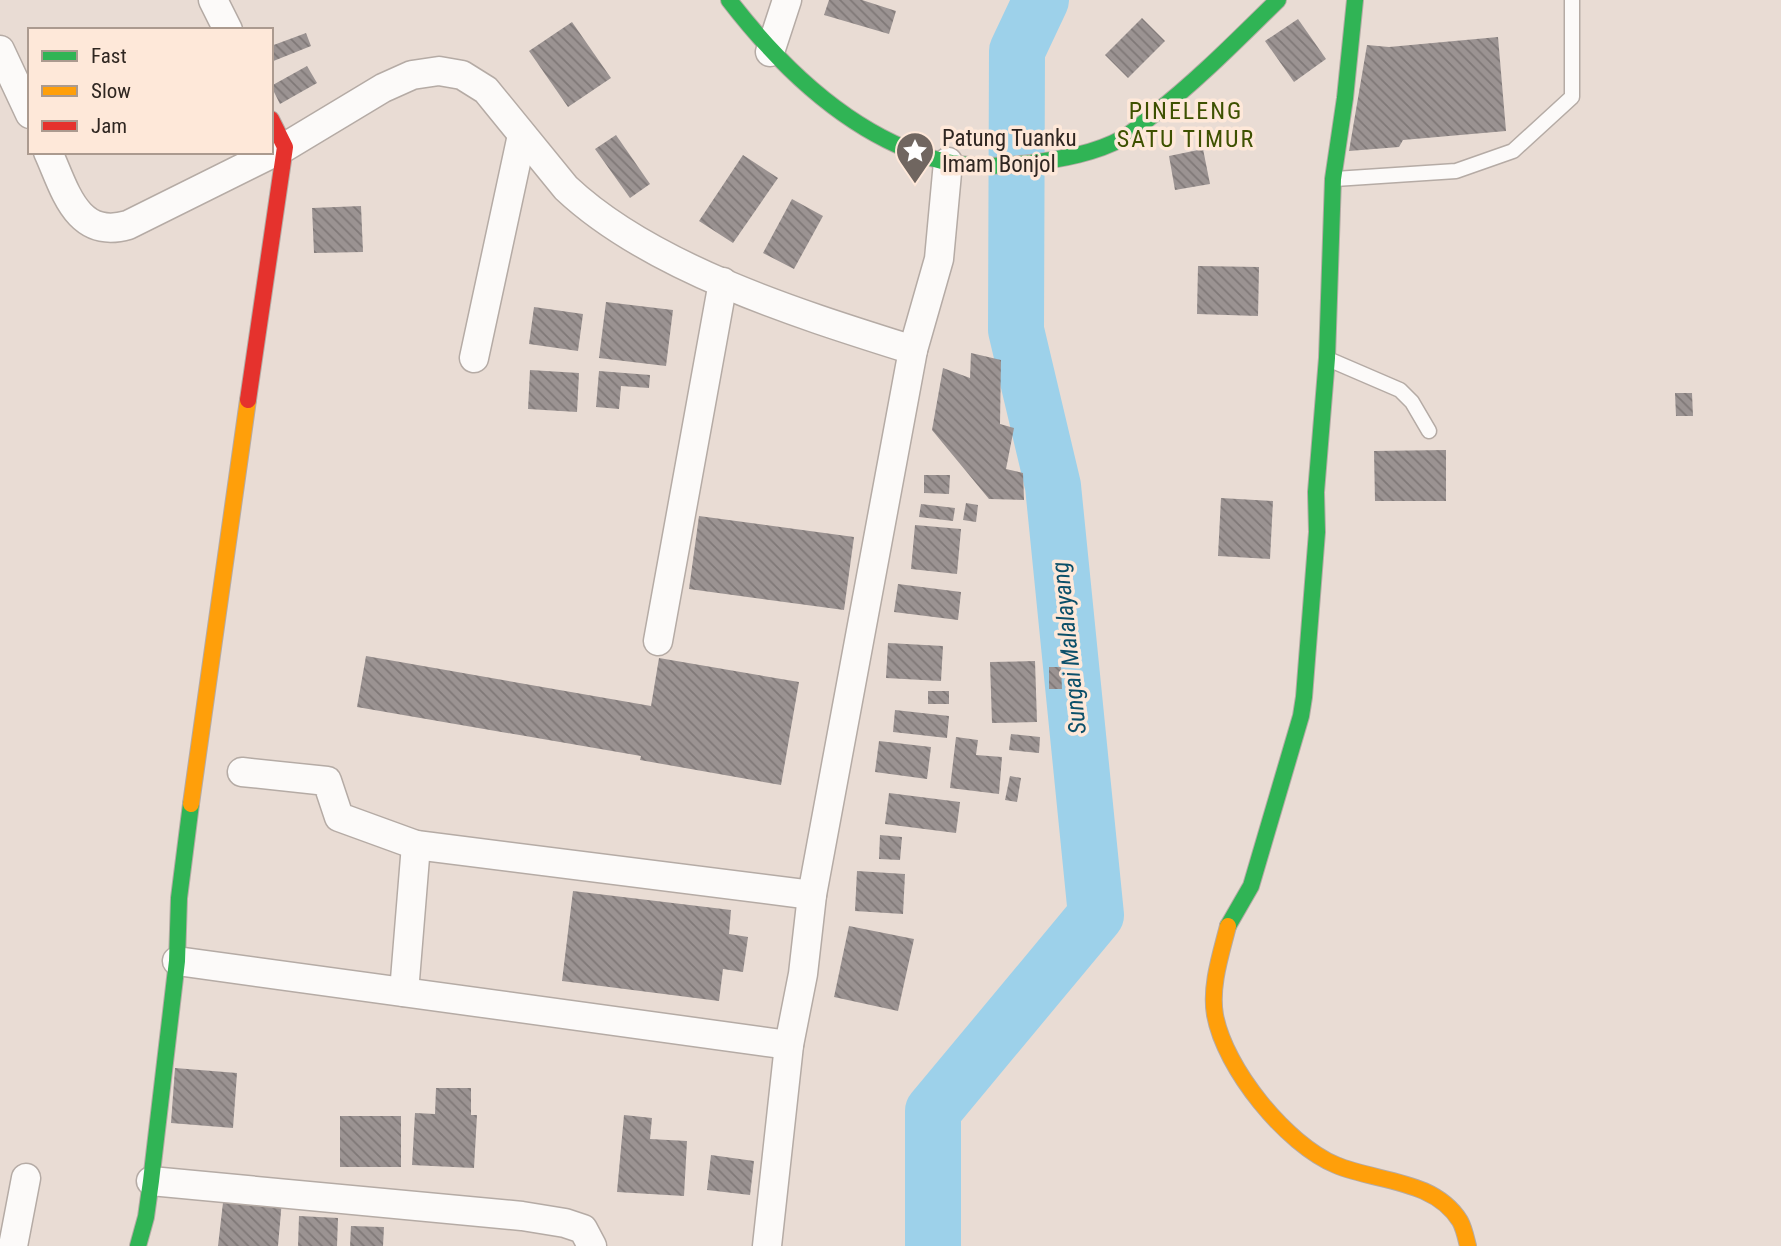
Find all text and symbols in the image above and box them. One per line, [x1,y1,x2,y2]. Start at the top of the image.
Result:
legend [28,28,273,154]
text: Fast [91,44,127,68]
text: Slow [91,79,131,103]
district label: PINELENG SATU TIMUR [1117,97,1255,153]
text: Jam [91,114,127,138]
place label: Patung Tuanku Imam Bonjol [942,125,1077,178]
place icon: Patung Tuanku Imam Bonjol [894,130,936,185]
water label: Sungai Malalayang [1046,560,1092,736]

